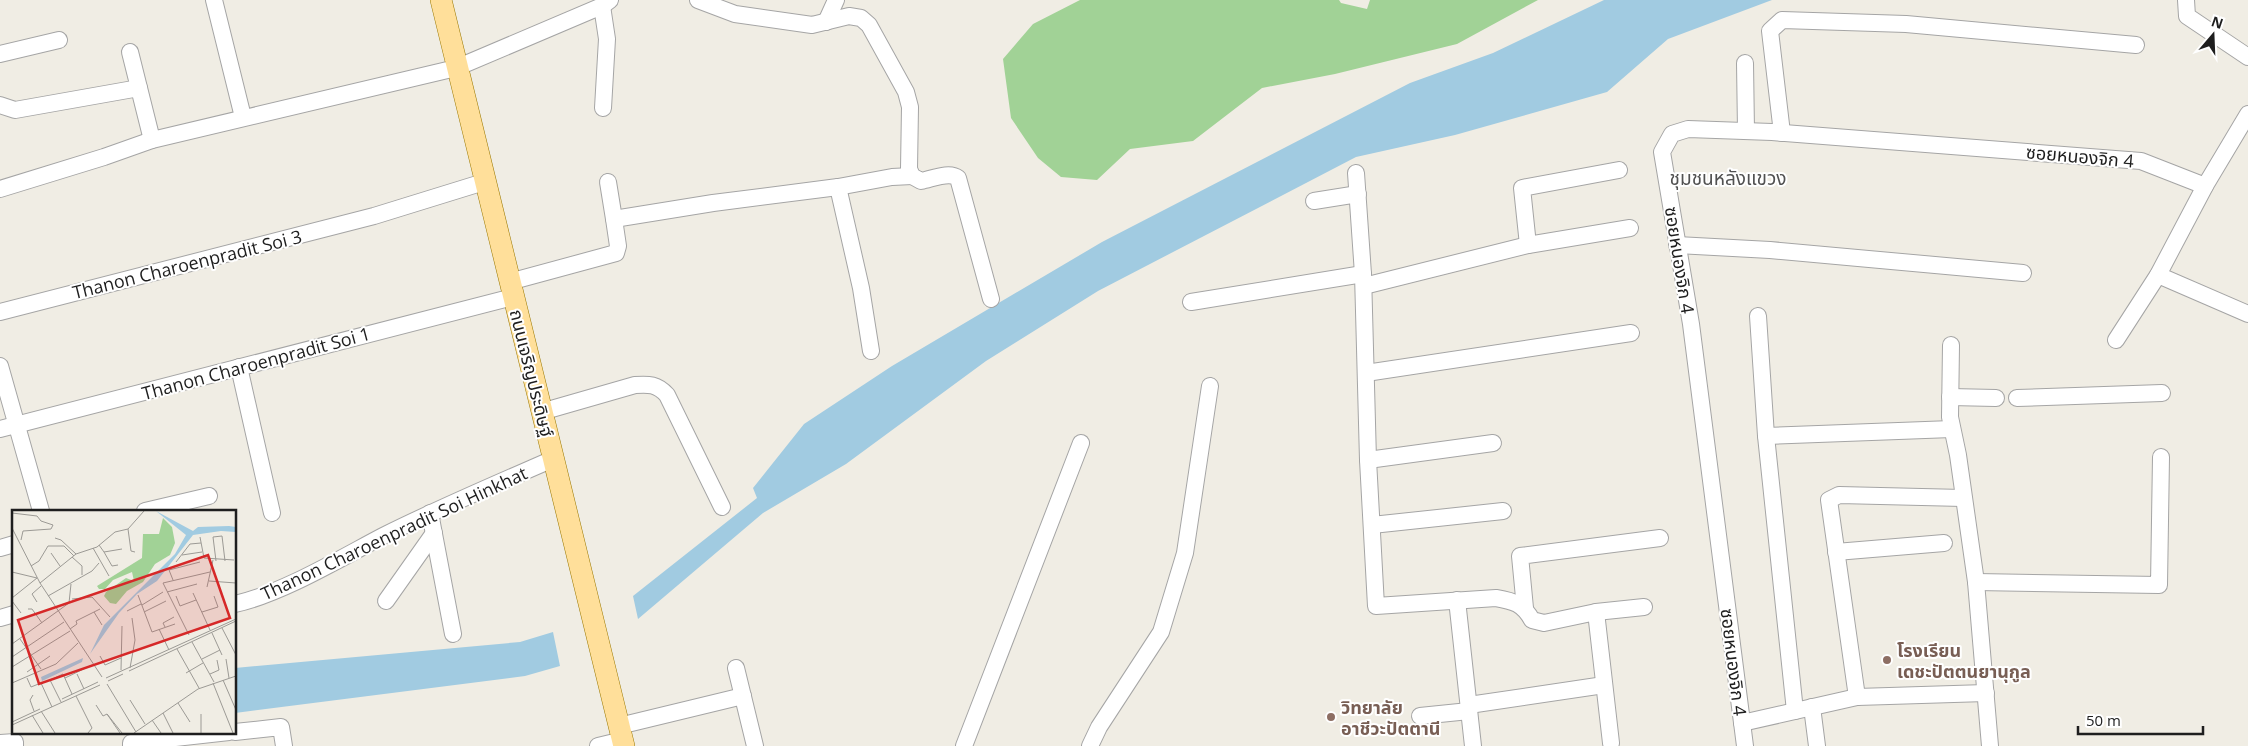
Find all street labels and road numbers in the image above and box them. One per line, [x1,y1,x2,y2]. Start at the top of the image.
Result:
street label: ซอยหนองจิก 4 [2025,139,2135,173]
street label: ซอยหนองจิก 4 [1660,205,1700,315]
street label: Thanon Charoenpradit Soi 3 [70,224,304,304]
street label: ถนนเจริญประดิษฐ์ [505,307,559,439]
street label: Thanon Charoenpradit Soi 1 [139,321,373,405]
street label: Thanon Charoenpradit Soi Hinkhat [257,461,531,605]
street label: ซอยหนองจิก 4 [1716,607,1752,717]

